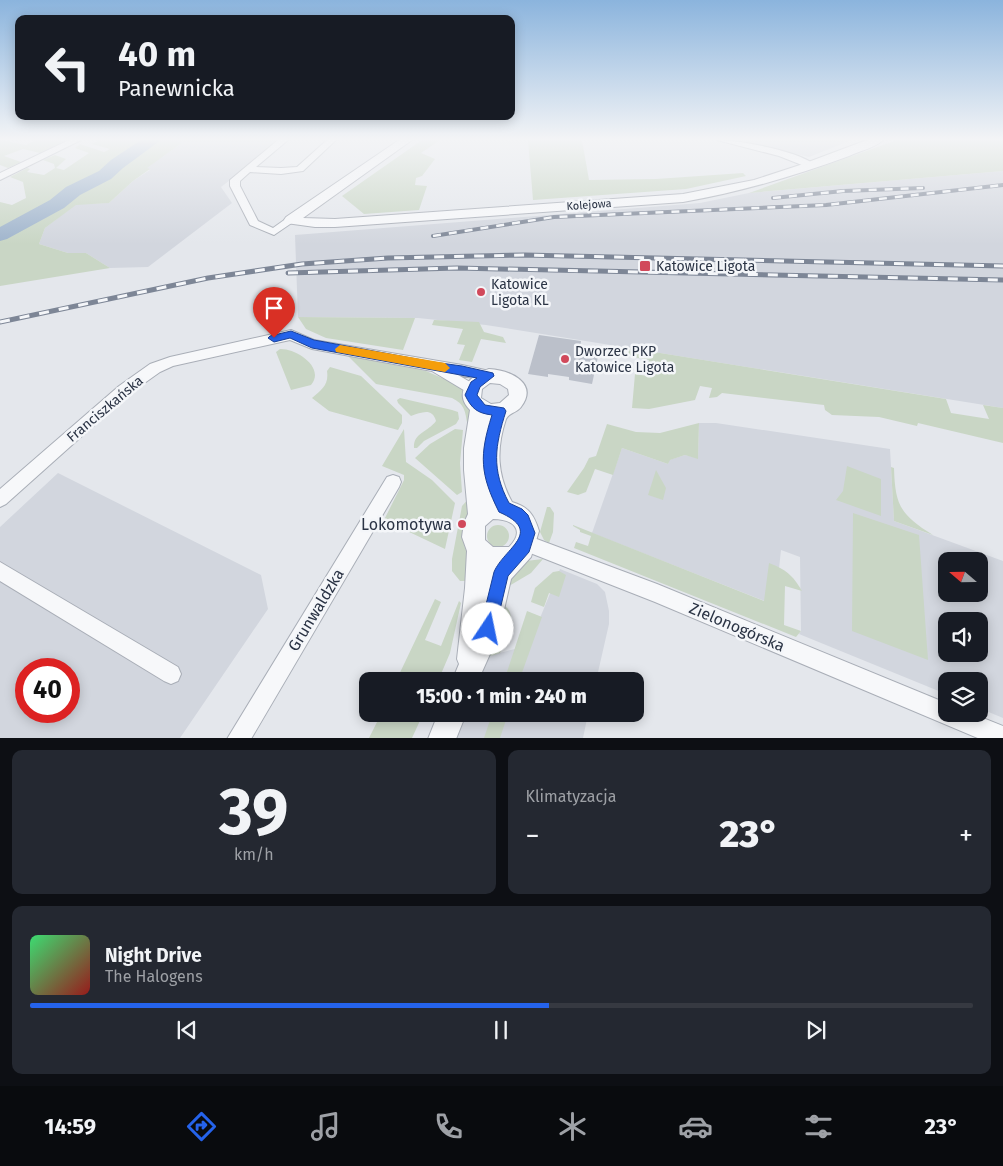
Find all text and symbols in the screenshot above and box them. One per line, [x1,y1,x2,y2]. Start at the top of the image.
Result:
text: 40 m [118,33,196,75]
icon: left [35,35,100,100]
text: Panewnicka [118,75,235,102]
street label: Kolejowa [566,197,612,213]
place label: Katowice Ligota [656,258,755,275]
marker: Katowice Ligota [638,259,652,273]
place label: Katowice Ligota KL [491,276,549,309]
marker: Katowice Ligota KL [475,286,487,298]
pin [253,287,295,338]
icon: arrive [260,294,288,322]
place label: Dworzec PKP Katowice Ligota [575,343,674,376]
marker: Dworzec PKP Katowice Ligota [559,353,571,365]
street label: Franciszkańska [63,372,147,446]
place label: Lokomotywa [361,515,452,534]
marker: Lokomotywa [456,518,468,530]
north arrow [938,552,988,602]
map controls [938,552,988,722]
street label: Grunwaldzka [284,565,348,655]
street label: Zielonogórska [686,598,788,656]
position arrow [461,602,513,654]
button: sound [938,612,988,662]
speed limit sign: 40 [15,658,80,723]
button: layers [938,672,988,722]
text: 15:00 · 1 min · 240 m [416,685,587,708]
text: 39 [219,773,289,851]
text: Klimatyzacja [526,787,616,806]
text: 23° [720,811,779,857]
text: − [526,819,540,852]
text: + [959,819,973,852]
text: km/h [234,845,274,864]
text: Night Drive [105,944,202,967]
text: The Halogens [105,967,203,986]
icon: previous [173,1016,201,1044]
icon: pause [487,1016,515,1044]
icon: next [802,1016,830,1044]
icon: directions [184,1109,219,1144]
icon: music [308,1109,343,1144]
icon: phone [431,1109,466,1144]
icon: climate [555,1109,590,1144]
icon: car [678,1109,713,1144]
icon: filters [801,1109,836,1144]
text: 14:59 [44,1113,96,1140]
text: 23° [925,1113,959,1140]

